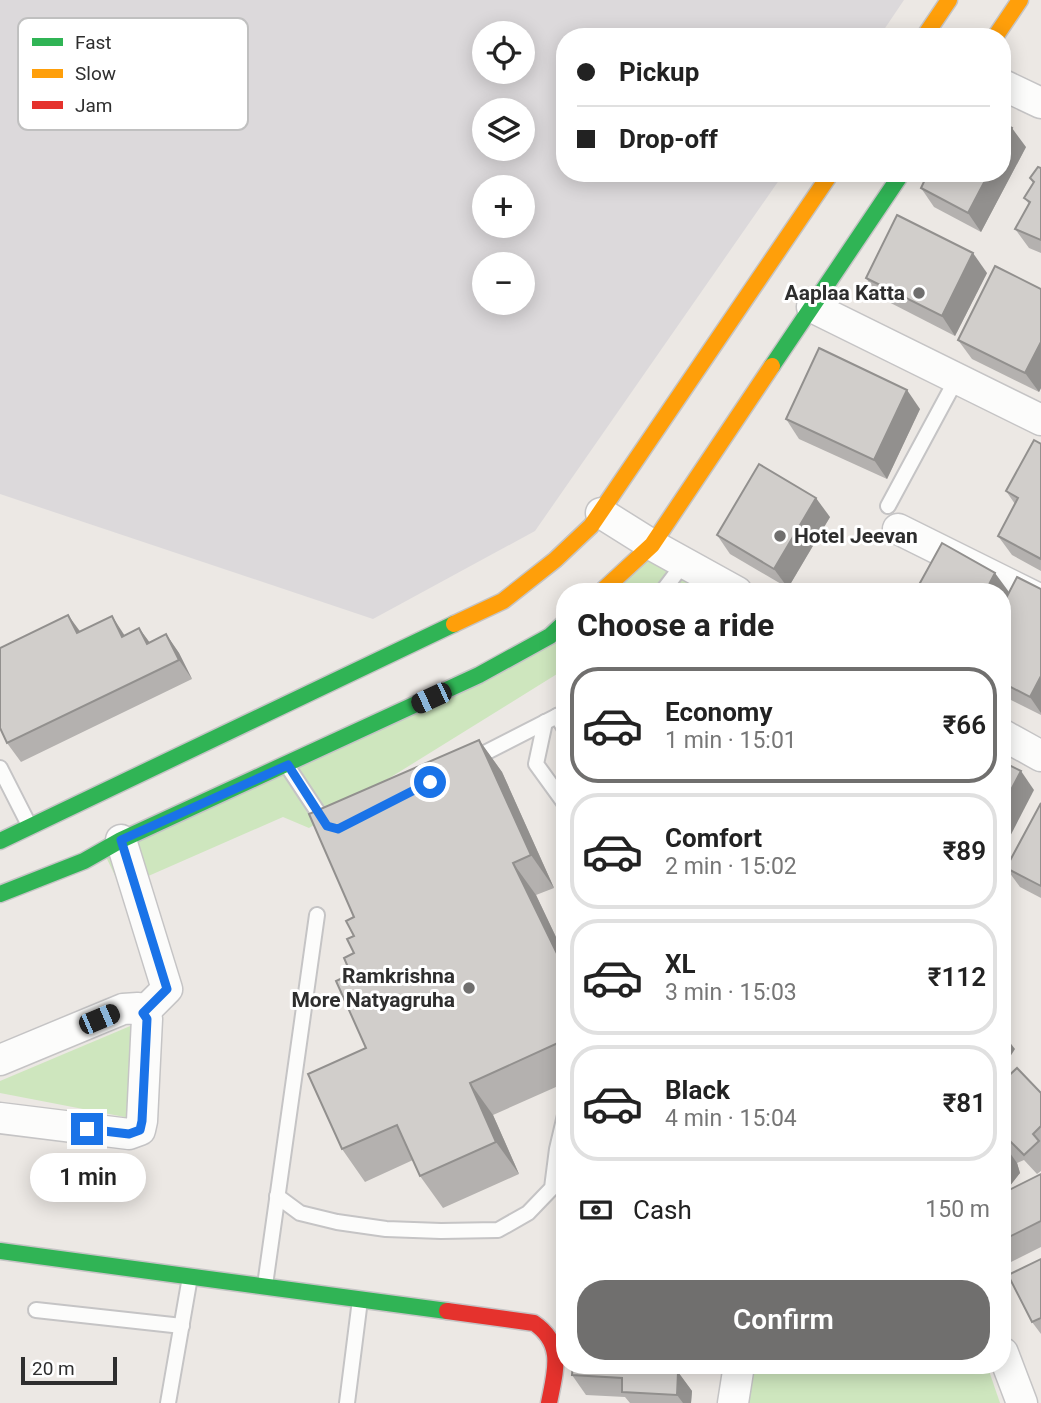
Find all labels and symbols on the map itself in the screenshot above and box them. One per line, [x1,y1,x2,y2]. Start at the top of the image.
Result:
legend [18,18,248,130]
text: Fast [75,31,112,54]
text: Slow [75,62,116,85]
text: Jam [75,94,112,117]
place label: Aaplaa Katta [785,281,905,305]
marker: Aaplaa Katta [911,285,927,301]
place label: Hotel Jeevan [794,524,918,548]
marker: Hotel Jeevan [772,528,788,544]
car [408,680,455,716]
route start [414,766,446,798]
place label: Ramkrishna More Natyagruha [291,964,455,1012]
marker: Ramkrishna More Natyagruha [461,980,477,996]
car [76,1001,123,1037]
route end [71,1113,103,1145]
callout: 1 min [29,1154,145,1202]
scale bar [21,1354,117,1386]

